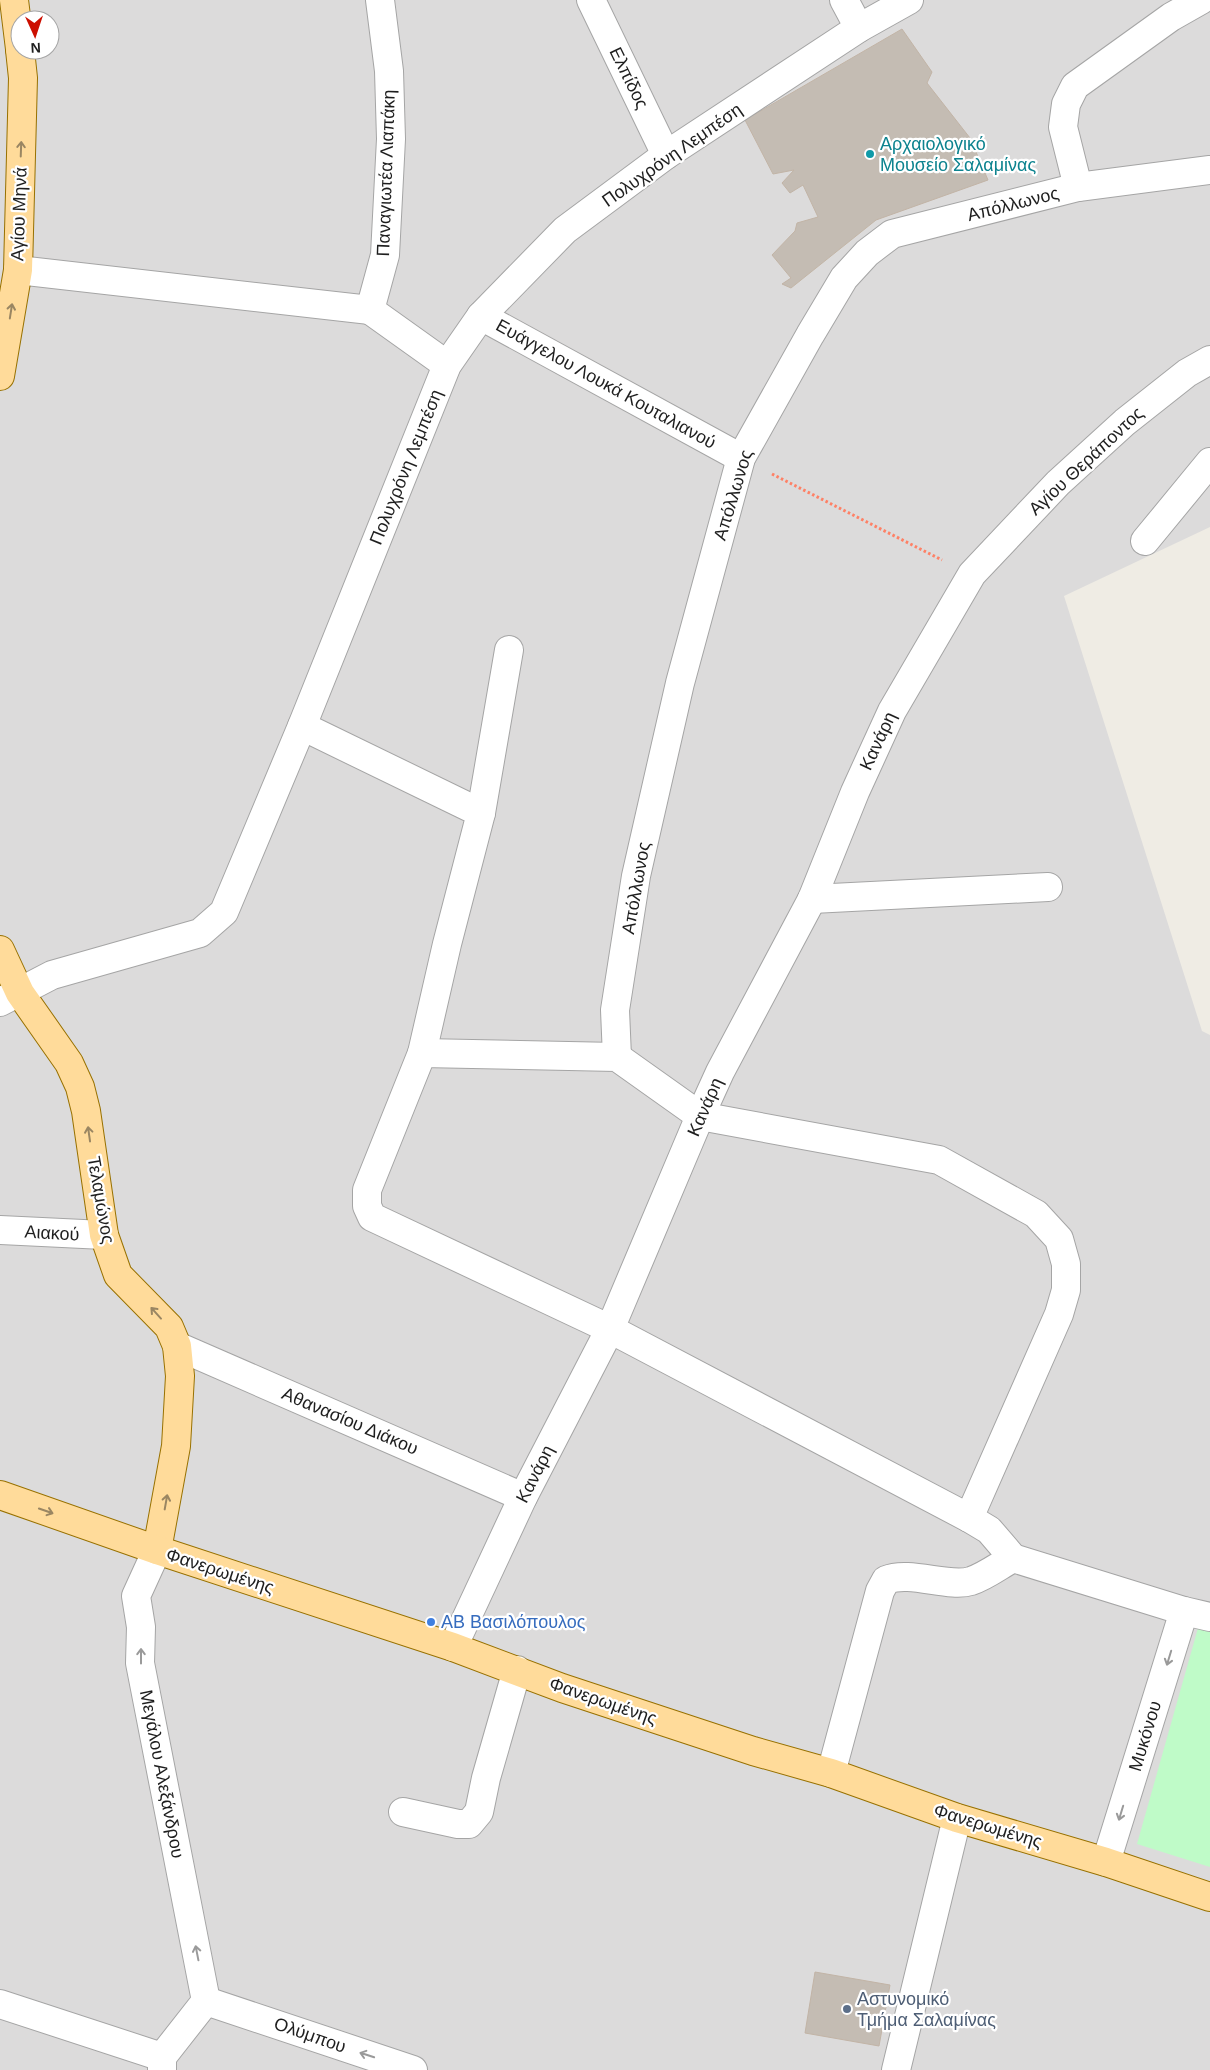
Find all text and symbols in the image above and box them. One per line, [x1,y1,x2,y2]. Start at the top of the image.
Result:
north arrow [10,10,60,60]
text: N [30,40,41,56]
street label: Ελπίδος [606,44,653,112]
street label: Παναγιωτέα Λιαπάκη [373,89,399,257]
street label: Πολυχρόνη Λεμπέση [598,99,746,211]
place label: Αρχαιολογικό Μουσείο Σαλαμίνας [880,134,1036,175]
one-way arrow [17,141,26,157]
marker: Αρχαιολογικό Μουσείο Σαλαμίνας [864,148,876,160]
street label: Αγίου Μηνά [7,167,31,261]
street label: Απόλλωνος [965,183,1061,225]
one-way arrow [6,303,16,319]
street label: Ευάγγελου Λουκά Κουταλιανού [493,315,719,453]
street label: Πολυχρόνη Λεμπέση [366,386,446,548]
street label: Αγίου Θεράποντος [1025,403,1148,519]
street label: Απόλλωνος [710,447,756,543]
street label: Κανάρη [856,709,900,773]
street label: Απόλλωνος [618,840,654,936]
street label: Κανάρη [683,1075,727,1139]
one-way arrow [84,1127,94,1143]
street label: Τελαμώνος [83,1155,119,1246]
street label: Αιακού [24,1222,80,1244]
one-way arrow [150,1306,162,1319]
street label: Αθανασίου Διάκου [279,1383,421,1459]
street label: Κανάρη [512,1442,558,1506]
one-way arrow [162,1495,172,1511]
one-way arrow [38,1507,53,1516]
street label: Φανερωμένης [164,1544,277,1598]
place label: ΑΒ Βασιλόπουλος [441,1612,586,1632]
marker: ΑΒ Βασιλόπουλος [425,1616,437,1628]
one-way arrow [136,1648,146,1664]
one-way arrow [1164,1649,1174,1665]
street label: Φανερωμένης [547,1673,660,1729]
street label: Μεγάλου Αλεξάνδρου [136,1688,188,1860]
street label: Μυκόνου [1125,1698,1165,1774]
street label: Φανερωμένης [931,1800,1045,1852]
one-way arrow [1116,1805,1126,1821]
one-way arrow [191,1945,201,1961]
place label: Αστυνομικό Τμήμα Σαλαμίνας [857,1989,996,2030]
marker: Αστυνομικό Τμήμα Σαλαμίνας [841,2003,853,2015]
street label: Ολύμπου [271,2013,349,2057]
one-way arrow [359,2049,375,2059]

